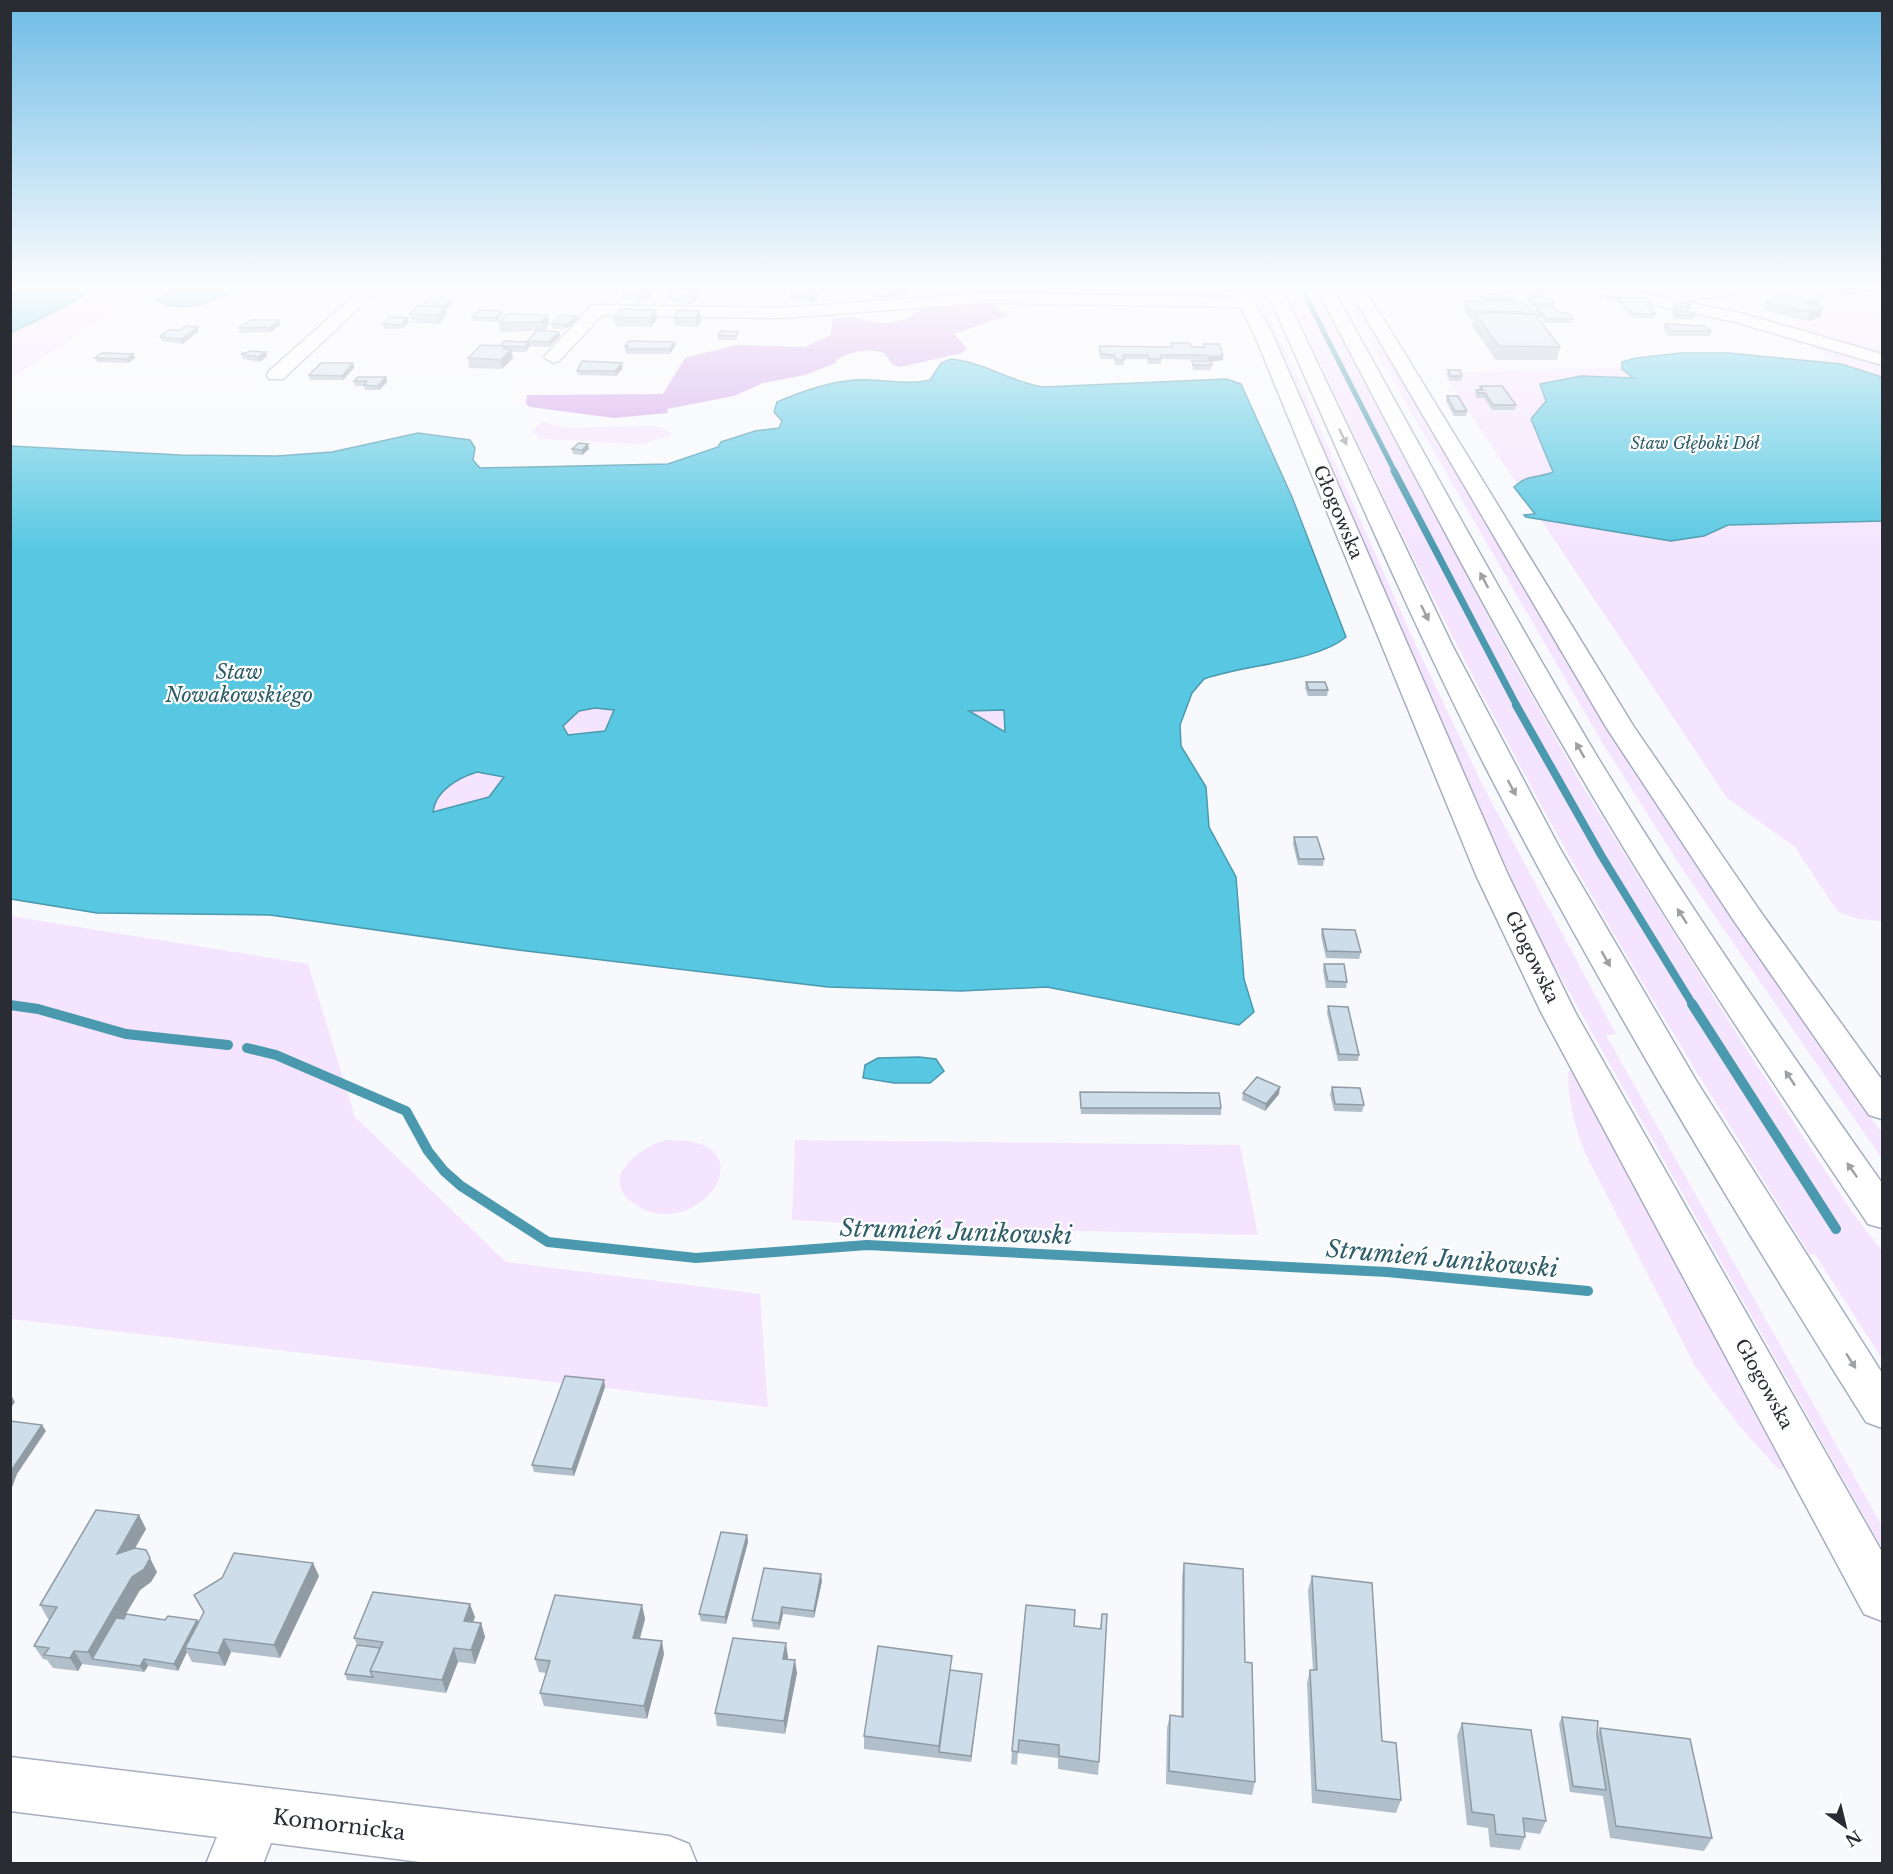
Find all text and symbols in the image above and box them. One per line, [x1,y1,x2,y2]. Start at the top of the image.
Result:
one-way arrow [1338,428,1348,446]
water label: Staw Głęboki Dół [1631,433,1760,453]
street label: Głogowska [1308,462,1368,562]
one-way arrow [1479,571,1489,588]
one-way arrow [1421,605,1430,622]
water label: Staw Nowakowskiego [164,660,313,707]
one-way arrow [1575,741,1585,758]
one-way arrow [1507,780,1517,797]
street label: Głogowska [1500,907,1564,1007]
one-way arrow [1677,908,1688,924]
one-way arrow [1601,951,1611,968]
one-way arrow [1784,1071,1796,1087]
one-way arrow [1846,1163,1858,1179]
water label: Strumień Junikowski [839,1213,1074,1250]
water label: Strumień Junikowski [1325,1234,1560,1283]
street label: Głogowska [1730,1335,1798,1433]
one-way arrow [1845,1352,1857,1368]
north arrow [1815,1796,1875,1856]
street label: Komornicka [271,1804,407,1846]
text: N [1842,1826,1865,1851]

